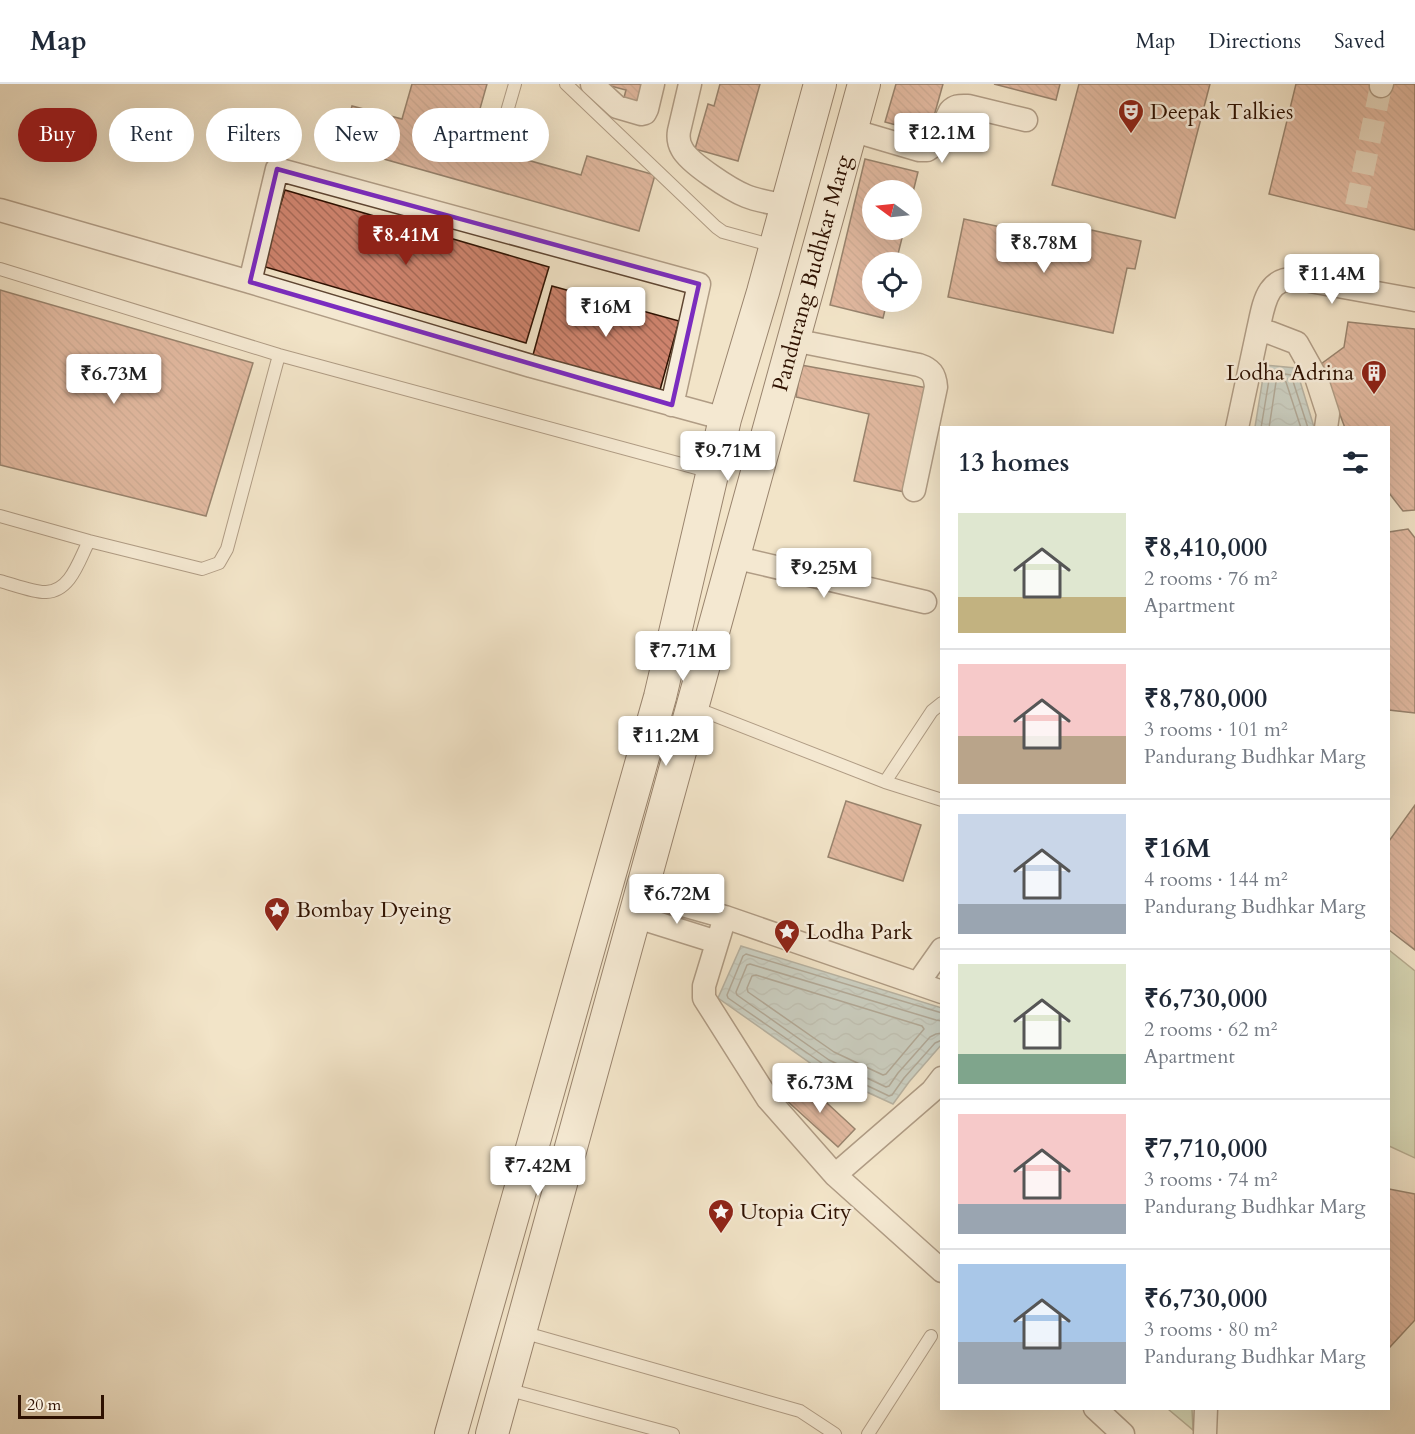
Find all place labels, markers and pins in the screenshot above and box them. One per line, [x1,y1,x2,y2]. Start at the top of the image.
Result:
theatre icon: Deepak Talkies [1116,97,1146,135]
place label: Deepak Talkies [1150,97,1293,127]
pin: ₹12.1M [893,113,991,164]
pin: ₹8.41M [357,215,455,266]
pin: ₹8.78M [995,223,1093,274]
pin: ₹11.4M [1283,254,1381,305]
pin: ₹16M [570,287,642,338]
pin: ₹6.73M [65,354,163,405]
place label: Lodha Adrina [1226,358,1354,388]
building icon: Lodha Adrina [1359,358,1389,396]
pin: ₹9.71M [679,431,777,482]
pin: ₹9.25M [775,548,873,599]
pin: ₹7.71M [634,631,732,682]
pin: ₹11.2M [617,716,715,767]
pin: ₹6.72M [628,874,726,925]
place icon: Bombay Dyeing [262,895,292,933]
place label: Bombay Dyeing [296,895,451,925]
place icon: Lodha Park [772,917,802,955]
place label: Lodha Park [806,917,913,947]
pin: ₹6.73M [771,1063,869,1114]
pin: ₹7.42M [489,1146,587,1197]
place icon: Utopia City [706,1197,736,1235]
place label: Utopia City [740,1197,852,1227]

